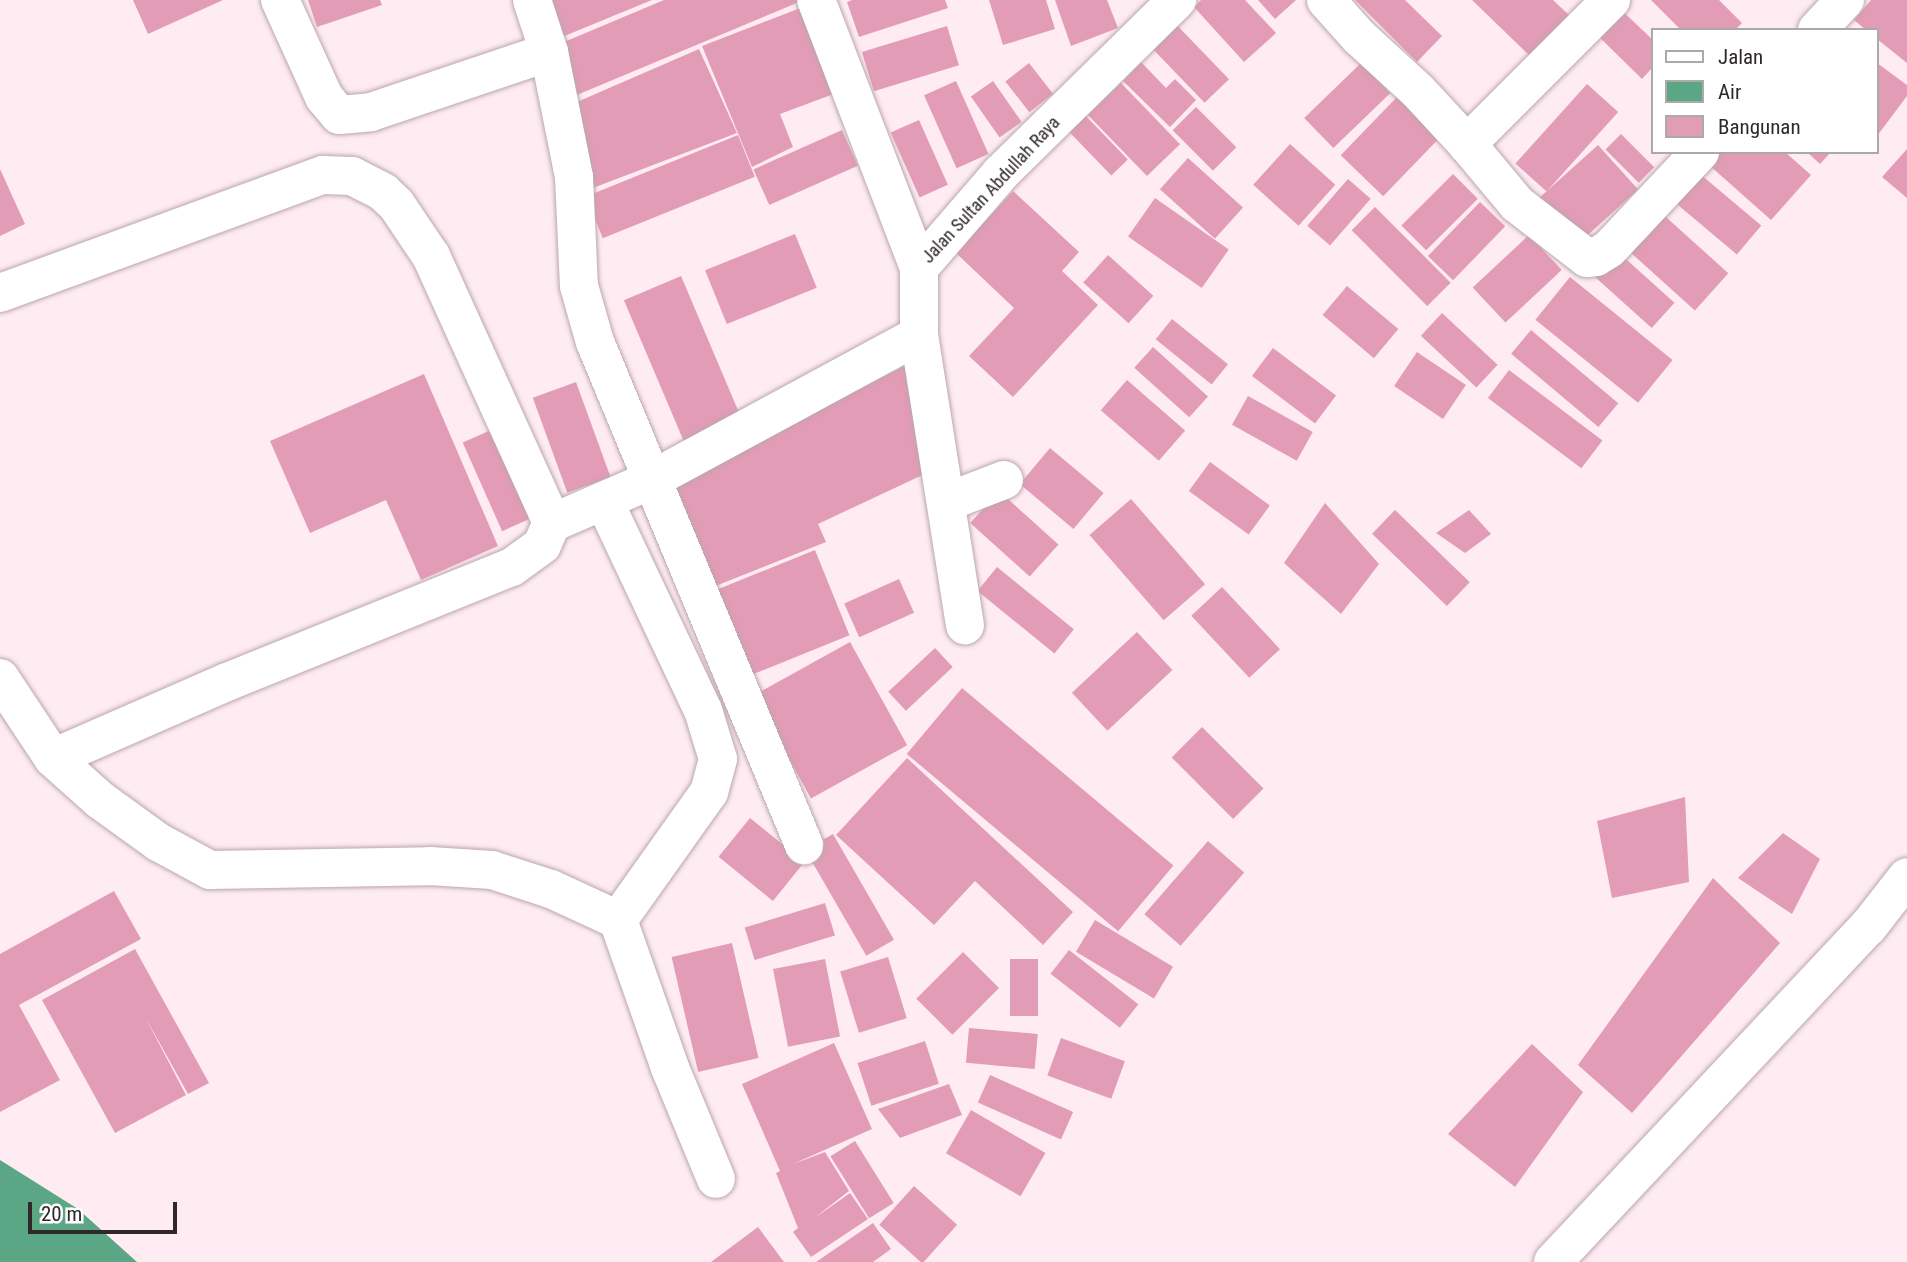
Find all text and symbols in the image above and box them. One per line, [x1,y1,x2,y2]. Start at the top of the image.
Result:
legend [1652,28,1879,154]
text: Jalan [1718,45,1763,69]
text: Air [1718,80,1741,104]
street label: Jalan Sultan Abdullah Raya [917,112,1065,268]
text: Bangunan [1718,115,1801,139]
scale bar [32,1188,180,1232]
text: 20 m [41,1202,82,1226]

